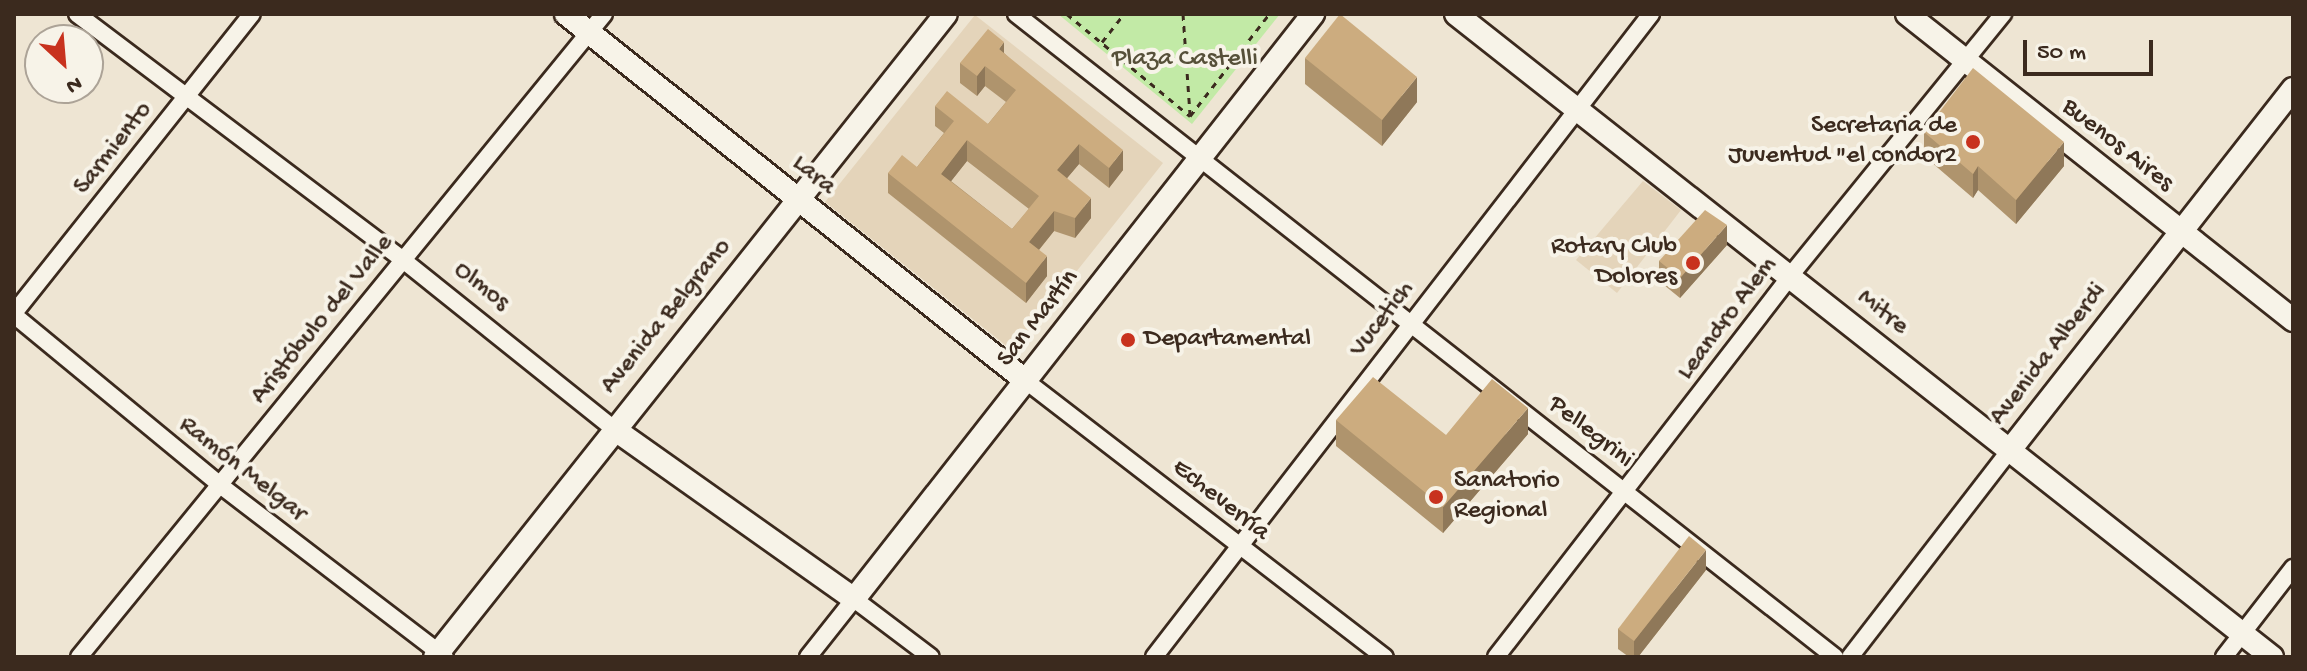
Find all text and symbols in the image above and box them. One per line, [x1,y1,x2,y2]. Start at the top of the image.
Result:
north arrow [24,24,104,104]
scale bar [2027,24,2157,74]
text: 50 m [2037,39,2086,68]
park label: Plaza Castelli [1112,44,1258,76]
text: N [61,69,86,99]
street label: Buenos Aires [2055,93,2179,199]
street label: Sarmiento [68,96,160,202]
place label: Secretaria de Juventud "el condor2 [1728,111,1957,172]
marker: Secretaria de Juventud "el condor2 [1964,133,1982,151]
street label: Lara [785,149,841,203]
street label: Aristóbulo del Valle [245,229,401,411]
place label: Rotary Club Dolores [1551,232,1677,294]
street label: Avenida Belgrano [595,233,739,401]
street label: Leandro Alem [1671,251,1785,387]
marker: Rotary Club Dolores [1684,254,1702,272]
street label: Olmos [447,255,515,319]
street label: San Martín [991,264,1087,374]
street label: Vucetich [1344,276,1422,364]
street label: Avenida Alberdi [1984,278,2114,432]
street label: Mitre [1850,283,1914,343]
place label: Departamental [1144,324,1311,356]
marker: Departamental [1119,331,1137,349]
street label: Pellegrini [1541,390,1639,476]
street label: Ramón Melgar [172,410,312,530]
street label: Echeverría [1165,453,1275,549]
place label: Sanatorio Regional [1454,466,1560,528]
marker: Sanatorio Regional [1425,486,1447,508]

